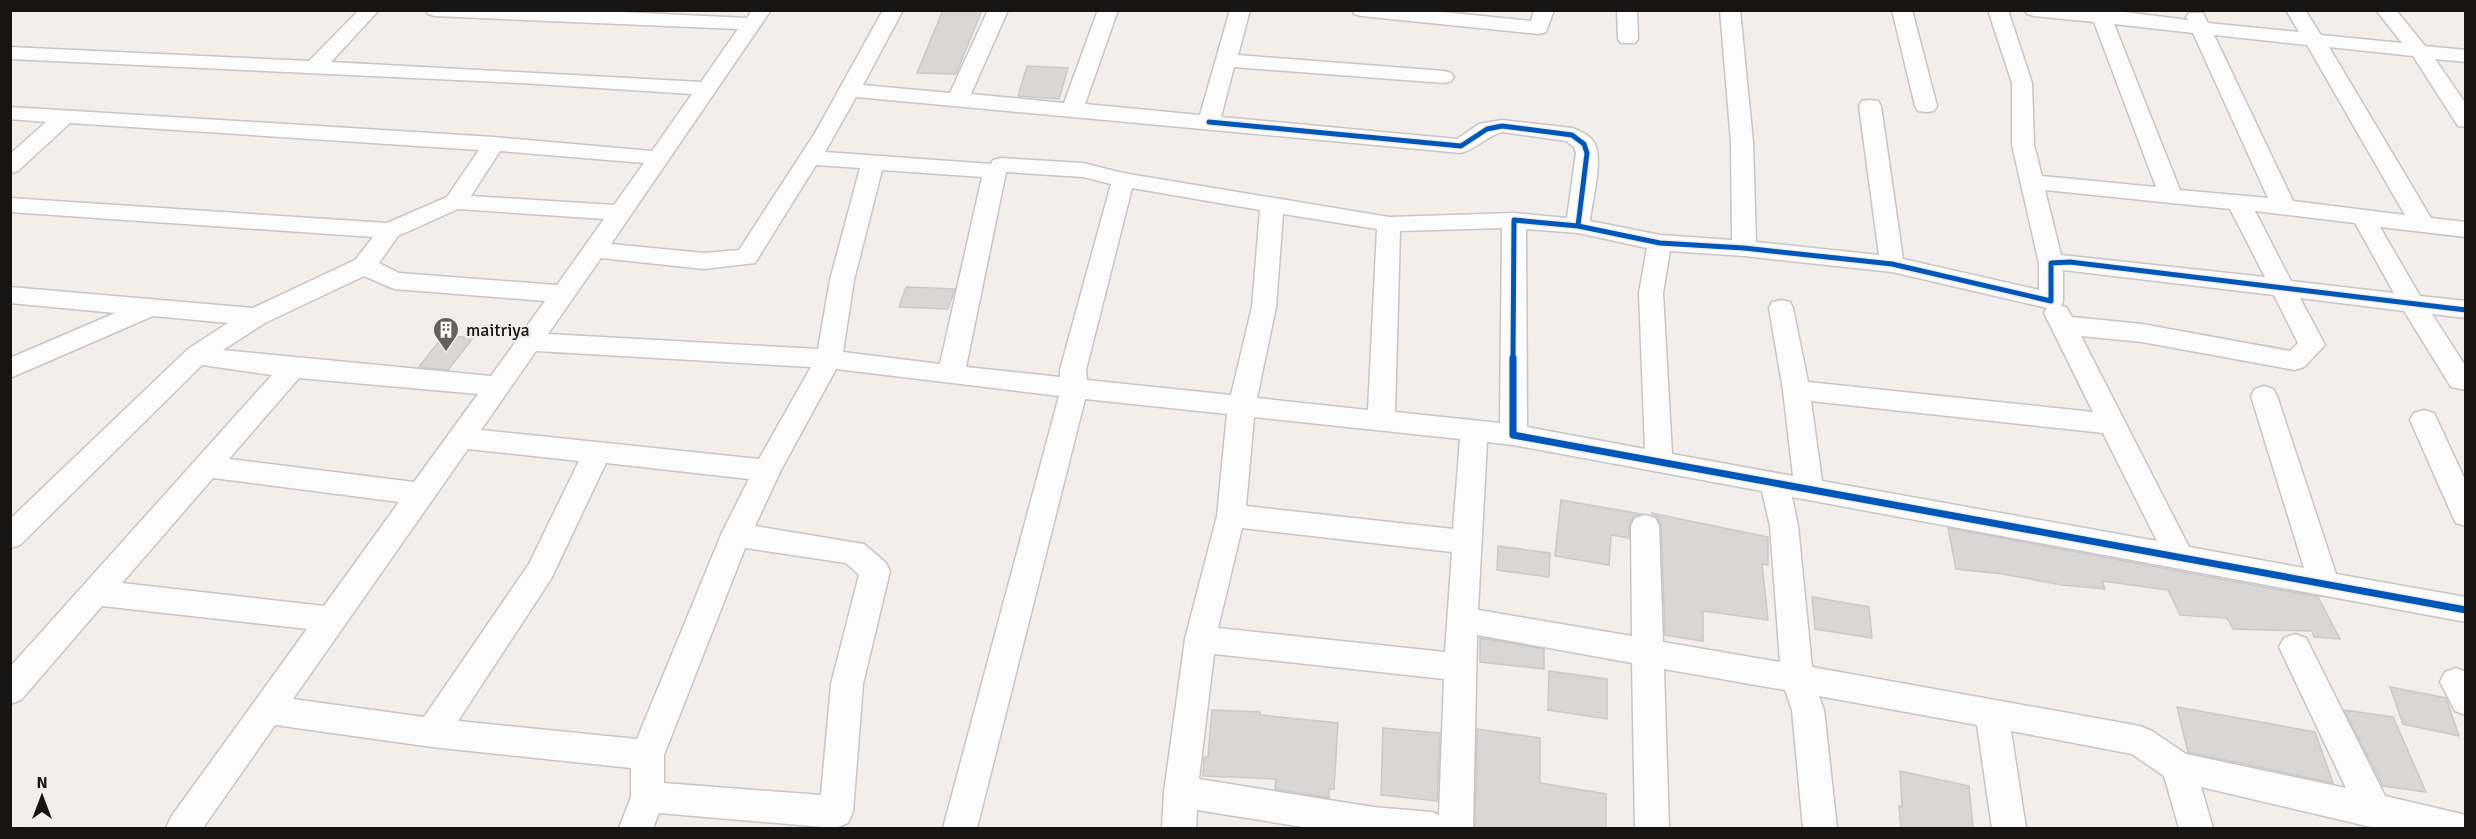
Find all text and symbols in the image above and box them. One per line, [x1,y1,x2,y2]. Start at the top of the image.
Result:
building icon: maitriya [431,315,461,353]
place label: maitriya [466,319,530,341]
north arrow [12,767,72,827]
text: N [36,773,48,793]

